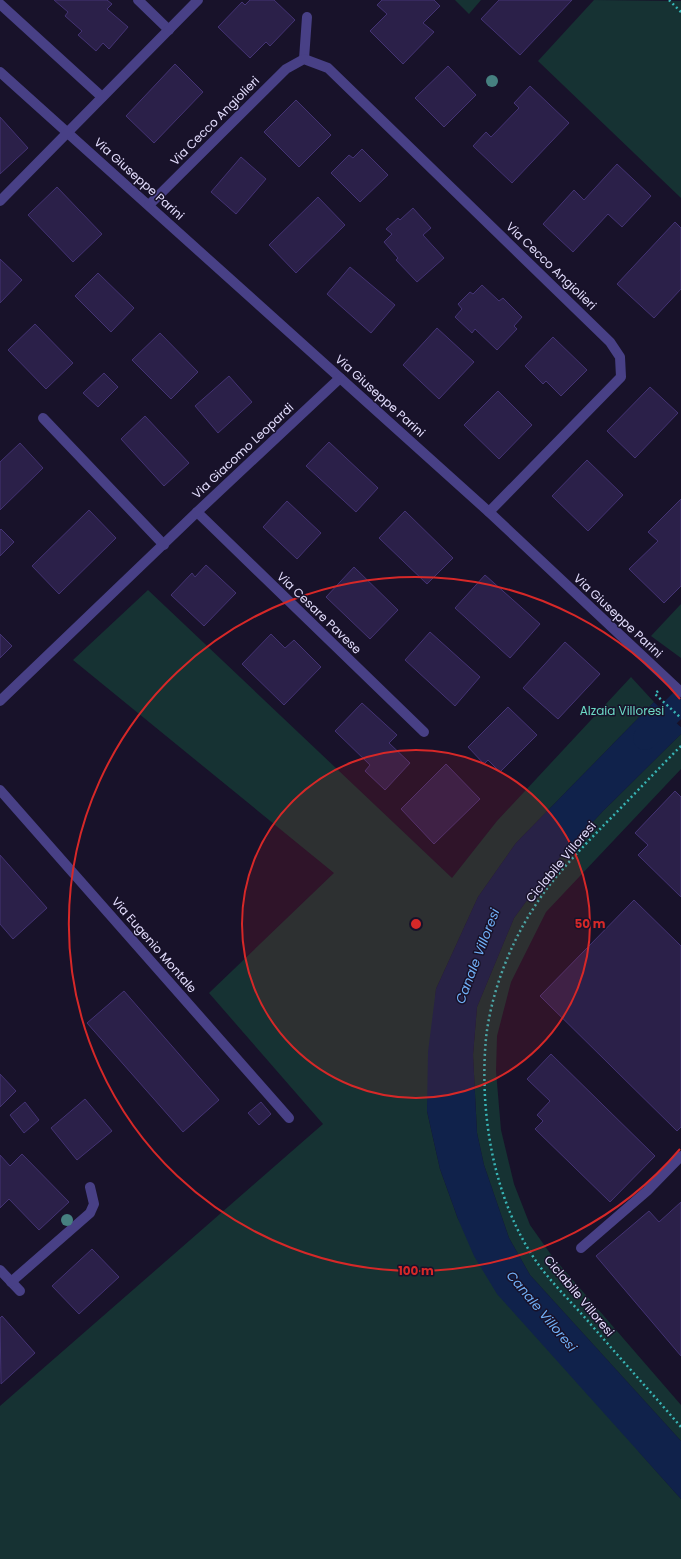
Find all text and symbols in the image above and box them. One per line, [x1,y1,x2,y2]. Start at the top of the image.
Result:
street label: Via Cecco Angiolieri [166,72,263,169]
street label: Via Giuseppe Parini [91,133,188,224]
street label: Via Cecco Angiolieri [502,218,600,313]
street label: Via Giuseppe Parini [332,350,429,441]
street label: Via Giacomo Leopardi [188,399,297,502]
street label: Via Cesare Pavese [273,568,365,657]
street label: Via Giuseppe Parini [570,570,667,661]
park label: Alzaia Villoresi [580,702,664,719]
street label: Ciclabile Villoresi [522,817,600,906]
street label: Via Eugenio Montale [108,893,201,996]
water label: Canale Villoresi [451,905,505,1007]
text: 50 m [575,915,606,932]
centre of rings [409,917,423,931]
street label: Ciclabile Villoresi [540,1252,618,1340]
text: 100 m [398,1262,434,1279]
water label: Canale Villoresi [502,1267,582,1357]

